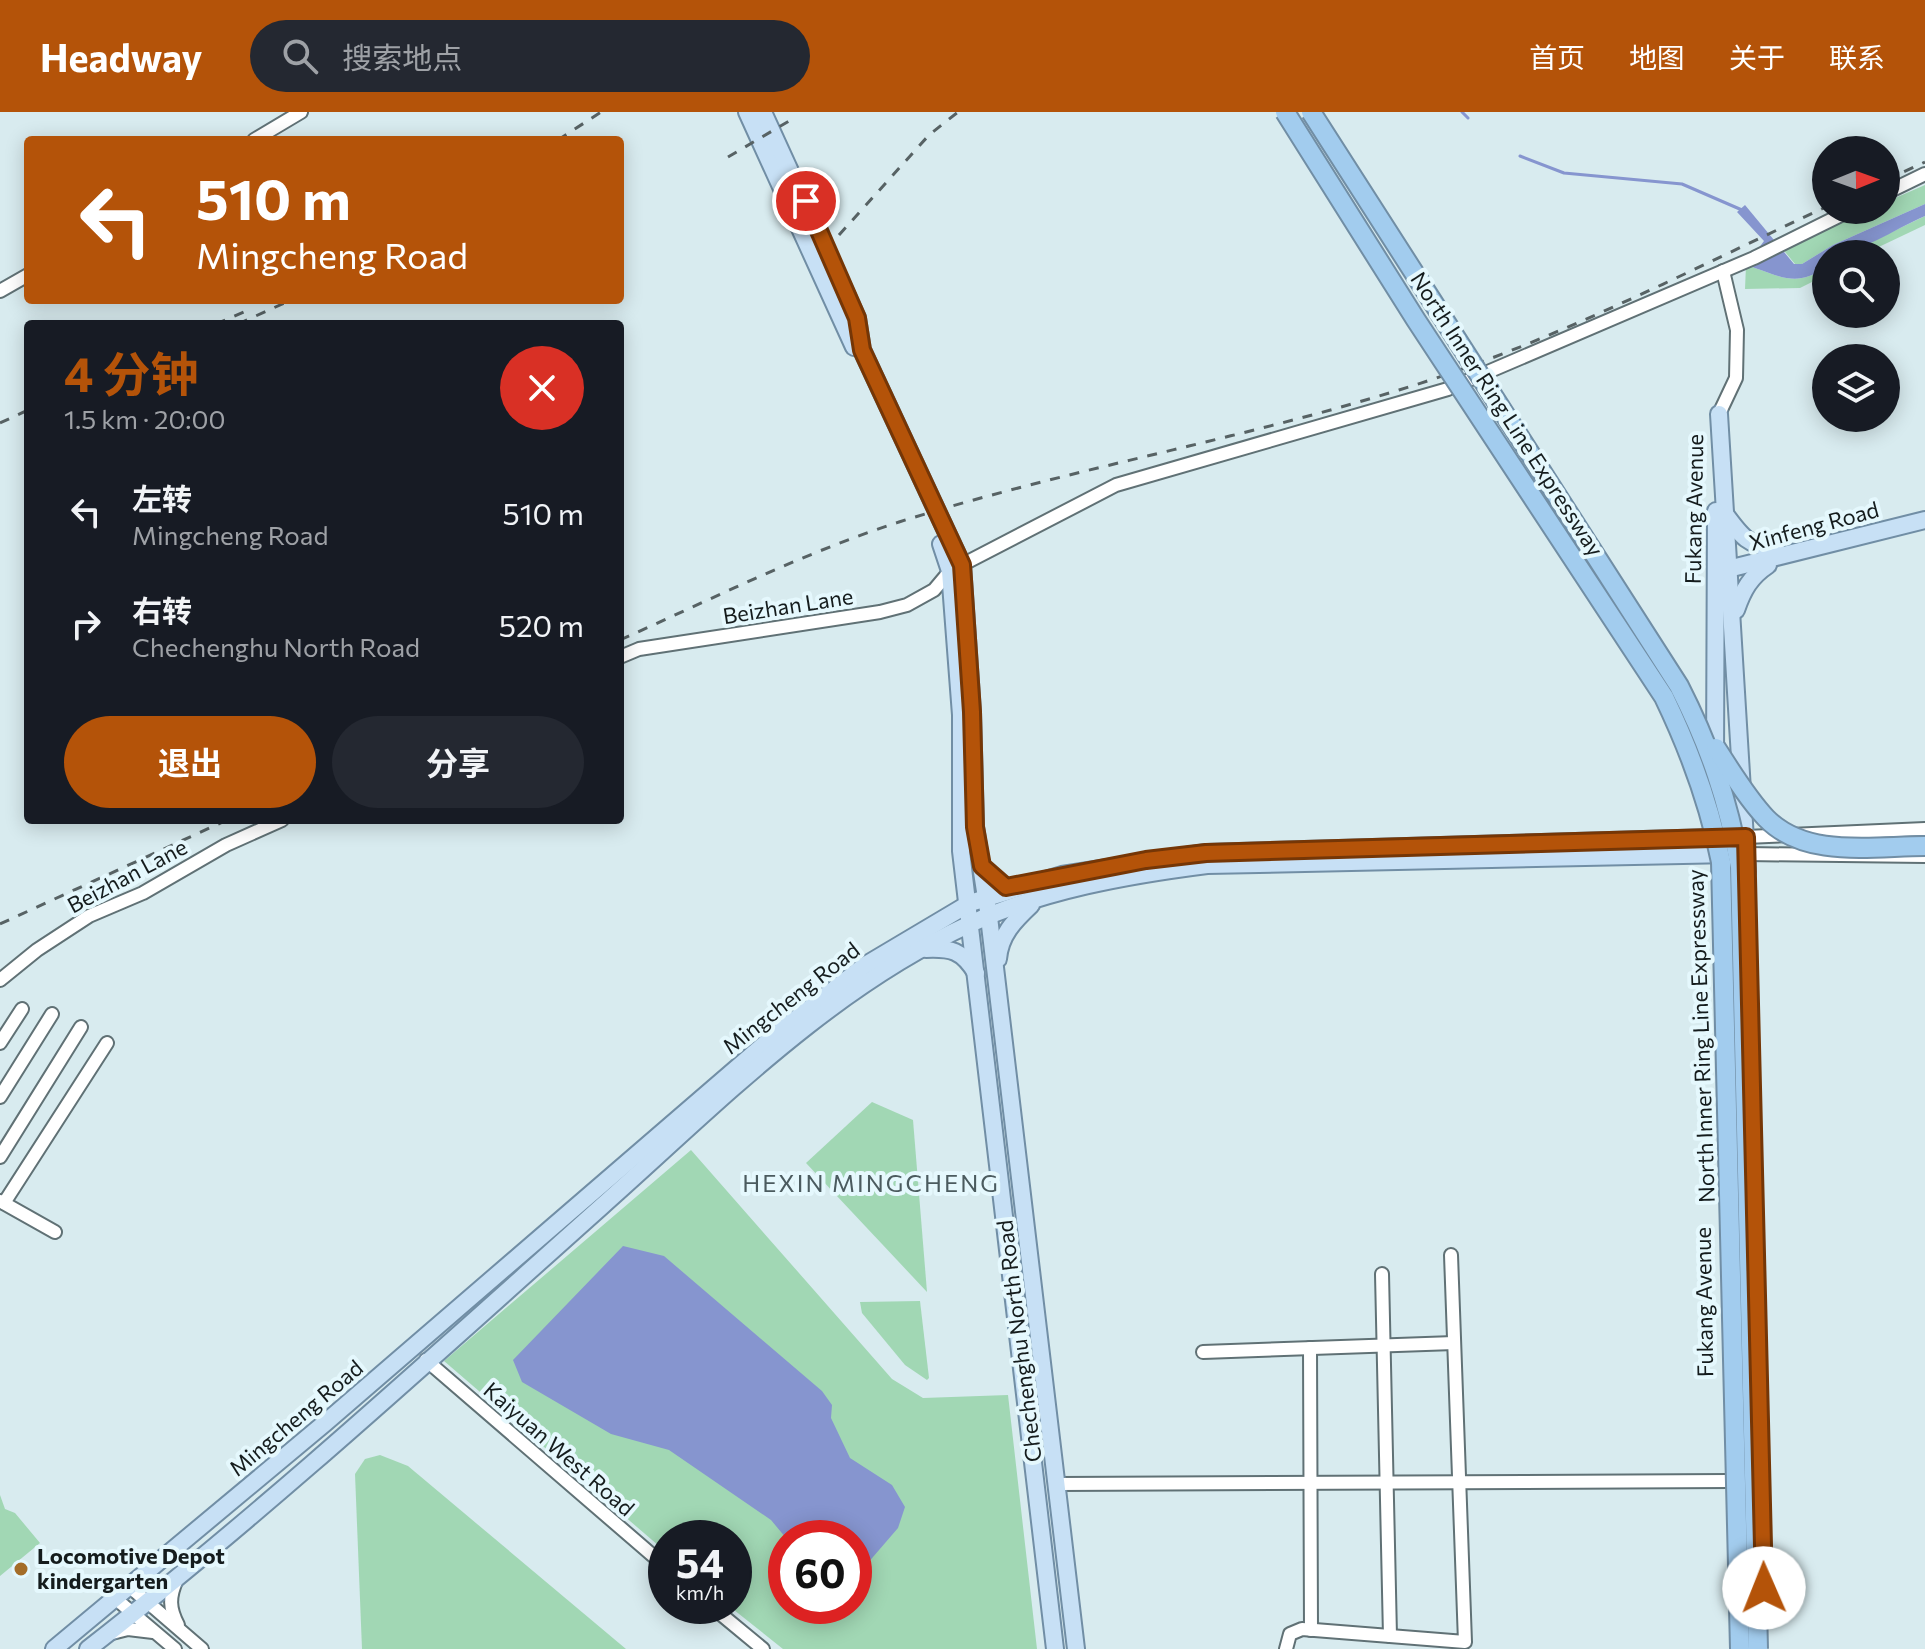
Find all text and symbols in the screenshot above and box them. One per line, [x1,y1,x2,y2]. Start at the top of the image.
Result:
search box [250,20,810,92]
text: Headway [40,33,202,80]
icon: search [278,34,322,78]
text: 搜索地点 [342,38,462,75]
text: 首页 [1529,40,1585,74]
text: 地图 [1629,40,1685,74]
text: 关于 [1729,40,1785,74]
text: 联系 [1829,40,1885,74]
north arrow [1812,136,1900,224]
map controls [1812,136,1900,432]
text: 510 m [196,163,351,232]
pin [772,167,840,235]
icon: left [64,168,168,272]
icon: arrive [784,179,828,223]
text: Mingcheng Road [196,232,468,276]
button: search [1812,240,1900,328]
street label: North Inner Ring Line Expressway [1405,266,1610,561]
text: 4 分钟 [64,343,199,402]
button: layers [1812,344,1900,432]
button: close [500,346,584,430]
text: 1.5 km · 20:00 [64,403,225,434]
street label: Fukang Avenue [1679,434,1708,584]
text: 左转 [132,479,192,516]
icon: left [64,490,108,534]
text: 510 m [502,494,584,531]
street label: Xinfeng Road [1746,495,1882,556]
text: Mingcheng Road [132,519,328,550]
street label: Beizhan Lane [721,582,855,629]
text: 右转 [132,591,192,628]
icon: right [64,602,108,646]
text: 520 m [499,606,584,643]
text: Chechenghu North Road [132,631,420,662]
button: 退出 [64,716,316,808]
button: 分享 [332,716,584,808]
street label: Beizhan Lane [62,833,191,918]
street label: North Inner Ring Line Expressway [1681,869,1720,1203]
street label: Mingcheng Road [717,936,865,1059]
district label: HEXIN MINGCHENG [742,1168,1000,1197]
street label: Chechenghu North Road [990,1218,1047,1464]
street label: Fukang Avenue [1689,1227,1718,1377]
street label: Mingcheng Road [223,1354,368,1481]
street label: Kaiyuan West Road [478,1376,640,1521]
speed limit sign: 60 [768,1520,872,1624]
text: 54 [676,1537,724,1586]
place label: Locomotive Depot kindergarten [37,1542,225,1594]
position arrow [1722,1546,1806,1630]
marker: Locomotive Depot kindergarten [12,1560,30,1578]
text: km/h [676,1580,724,1604]

